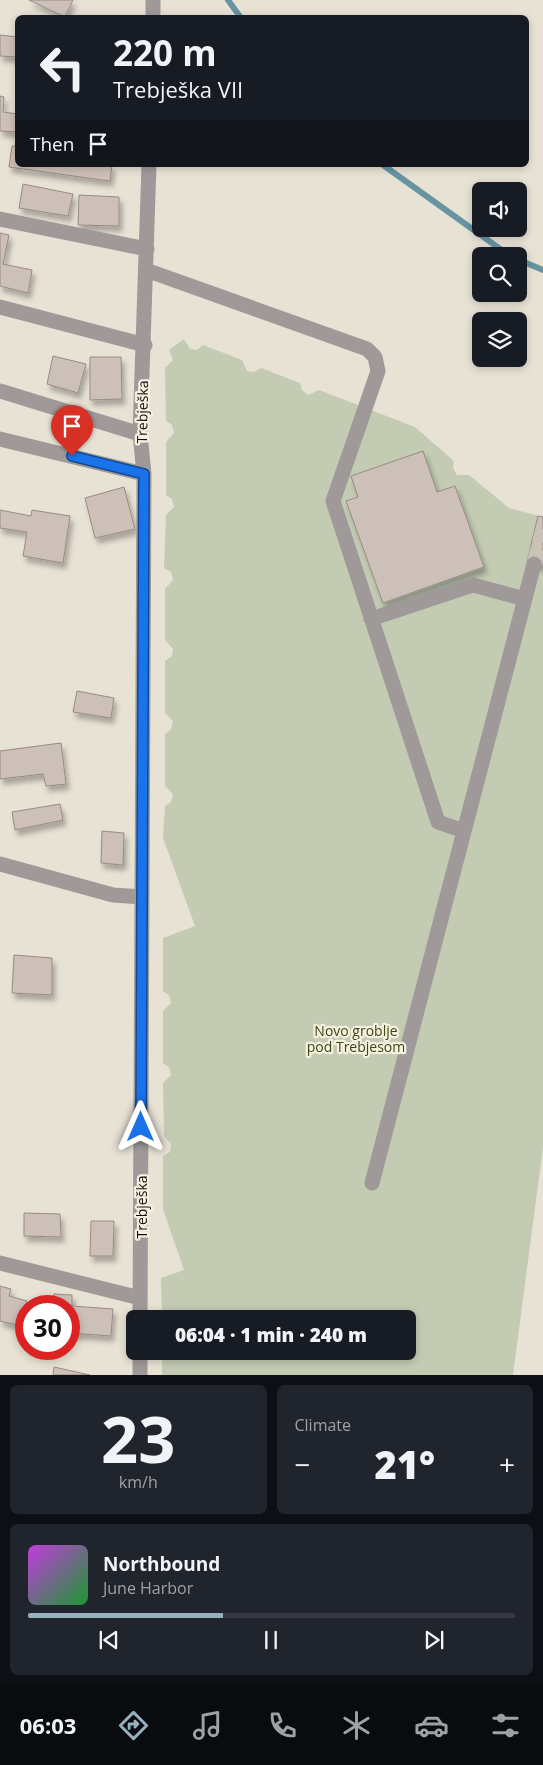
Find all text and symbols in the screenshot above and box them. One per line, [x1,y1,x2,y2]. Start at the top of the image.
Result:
text: 220 m [113,29,217,76]
icon: left [30,35,95,100]
text: Trebješka VII [113,74,243,104]
icon: arrive [84,130,112,158]
text: Then [30,131,74,157]
map controls [472,182,527,367]
button: sound [472,182,527,237]
button: search [472,247,527,302]
button: layers [472,312,527,367]
street label: Trebješka [132,380,152,444]
pin [51,405,93,456]
icon: arrive [58,412,86,440]
park label: Novo groblje pod Trebjesom [307,1021,405,1056]
position arrow [114,1100,166,1152]
street label: Trebješka [132,1175,151,1239]
speed limit sign: 30 [15,1295,80,1360]
text: 06:04 · 1 min · 240 m [175,1322,367,1348]
text: 23 [101,1394,175,1482]
text: Climate [295,1414,351,1436]
text: 21° [374,1438,435,1490]
text: − [295,1445,311,1483]
text: + [499,1445,515,1483]
text: km/h [119,1471,158,1493]
text: Northbound [103,1551,220,1577]
text: June Harbor [103,1577,193,1599]
icon: previous [95,1626,123,1654]
icon: pause [257,1626,285,1654]
icon: next [420,1626,448,1654]
icon: directions [116,1708,151,1743]
icon: music [190,1708,225,1743]
icon: phone [265,1708,300,1743]
icon: climate [339,1708,374,1743]
icon: car [414,1708,449,1743]
icon: filters [488,1708,523,1743]
text: 06:03 [20,1710,76,1740]

